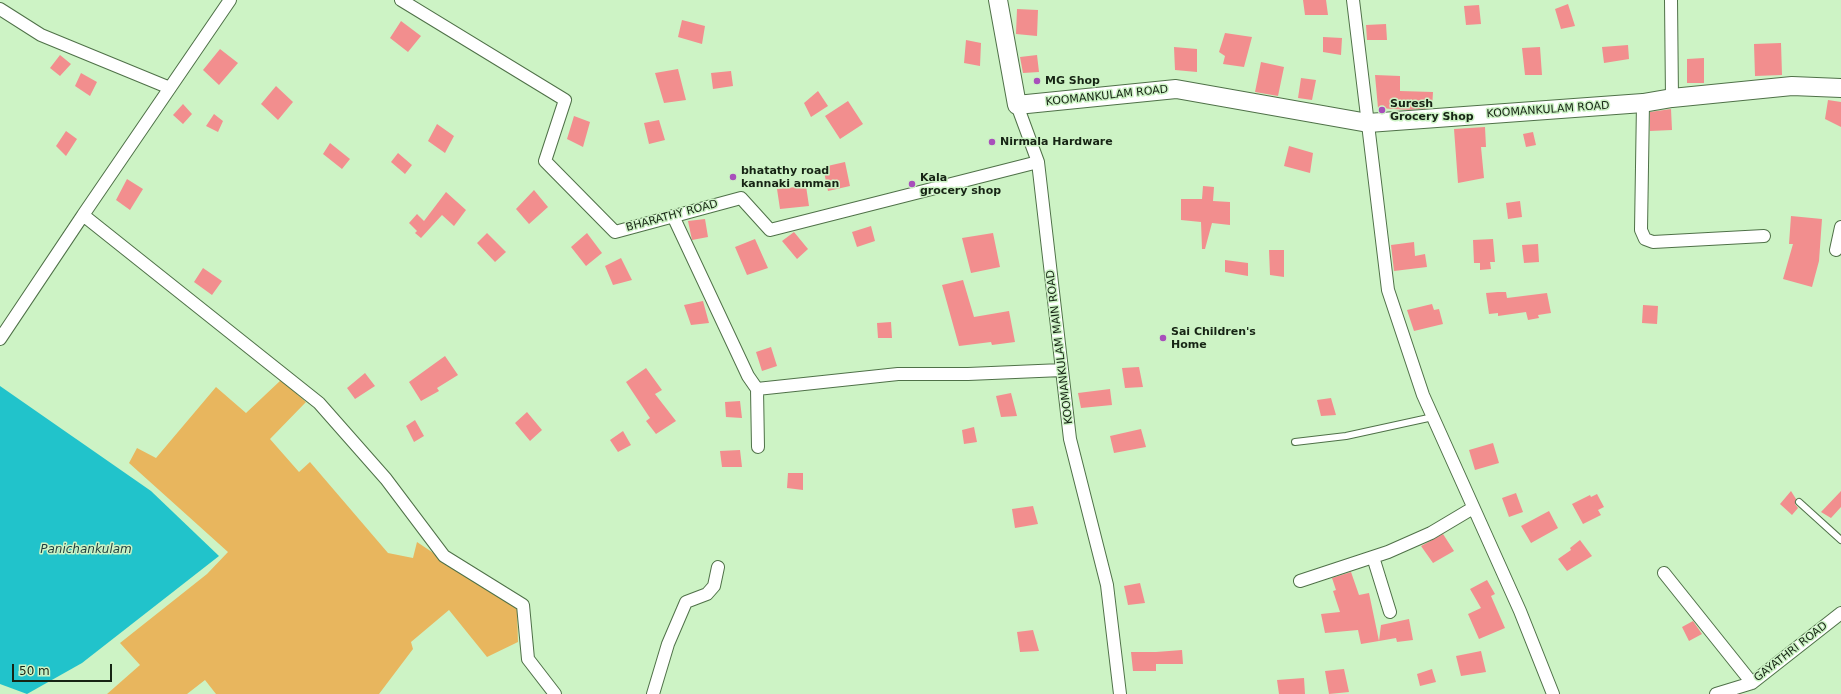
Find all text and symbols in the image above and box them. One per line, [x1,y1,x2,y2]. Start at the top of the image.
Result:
place label: MG Shop [1045,74,1100,88]
marker: MG Shop [1032,76,1042,86]
street label: KOOMANKULAM ROAD [1045,83,1169,109]
place label: Suresh Grocery Shop [1390,97,1474,123]
street label: KOOMANKULAM ROAD [1486,99,1610,121]
marker: Suresh Grocery Shop [1377,105,1387,115]
place label: Nirmala Hardware [1000,135,1113,149]
marker: Nirmala Hardware [987,137,997,147]
place label: bhatathy road kannaki amman [741,164,839,190]
place label: Kala grocery shop [920,171,1001,197]
marker: bhatathy road kannaki amman [728,172,738,182]
marker: Kala grocery shop [907,179,917,189]
street label: BHARATHY ROAD [625,197,719,235]
street label: KOOMANKULAM MAIN ROAD [1044,269,1076,425]
place label: Sai Children's Home [1171,325,1256,351]
marker: Sai Children's Home [1158,333,1168,343]
water label: Panichankulam [40,543,132,557]
street label: GAYATHRI ROAD [1752,619,1830,685]
scale bar [14,656,114,682]
text: 50 m [19,664,50,678]

